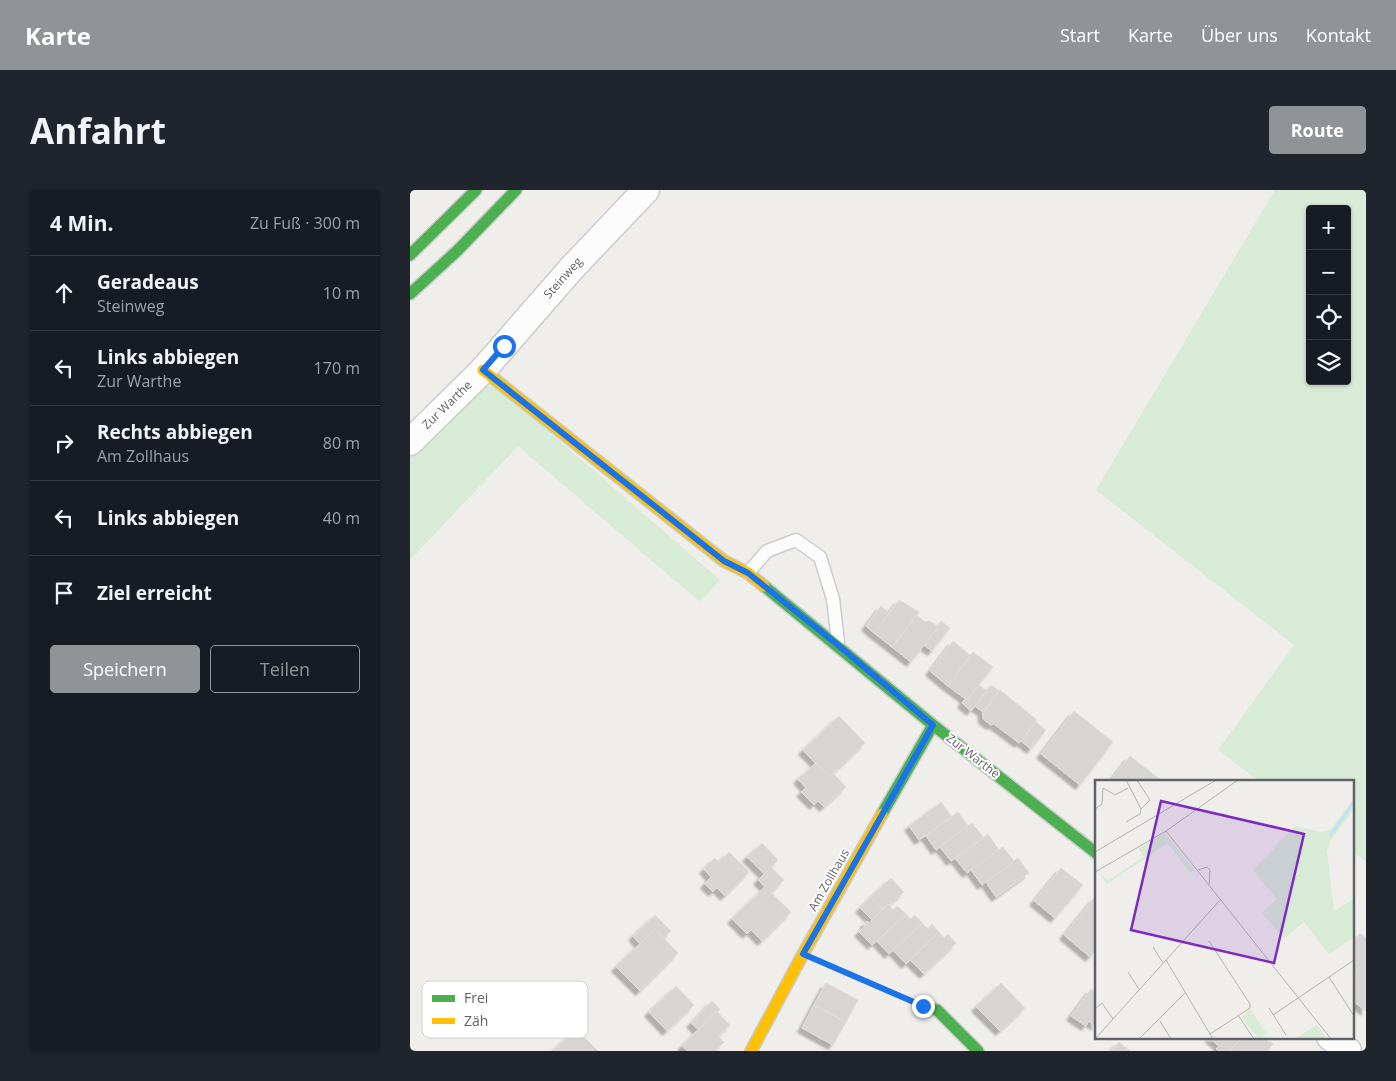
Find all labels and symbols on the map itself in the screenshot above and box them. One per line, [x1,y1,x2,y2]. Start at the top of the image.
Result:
street label: Steinweg [539,253,586,302]
route start [493,335,516,358]
street label: Zur Warthe [418,376,476,433]
street label: Zur Warthe [943,729,1004,782]
inset map [1095,780,1354,1038]
street label: Am Zollhaus [804,845,853,914]
legend [422,981,588,1038]
text: Frei [464,988,488,1007]
route end [912,995,935,1018]
text: Zäh [464,1011,488,1030]

